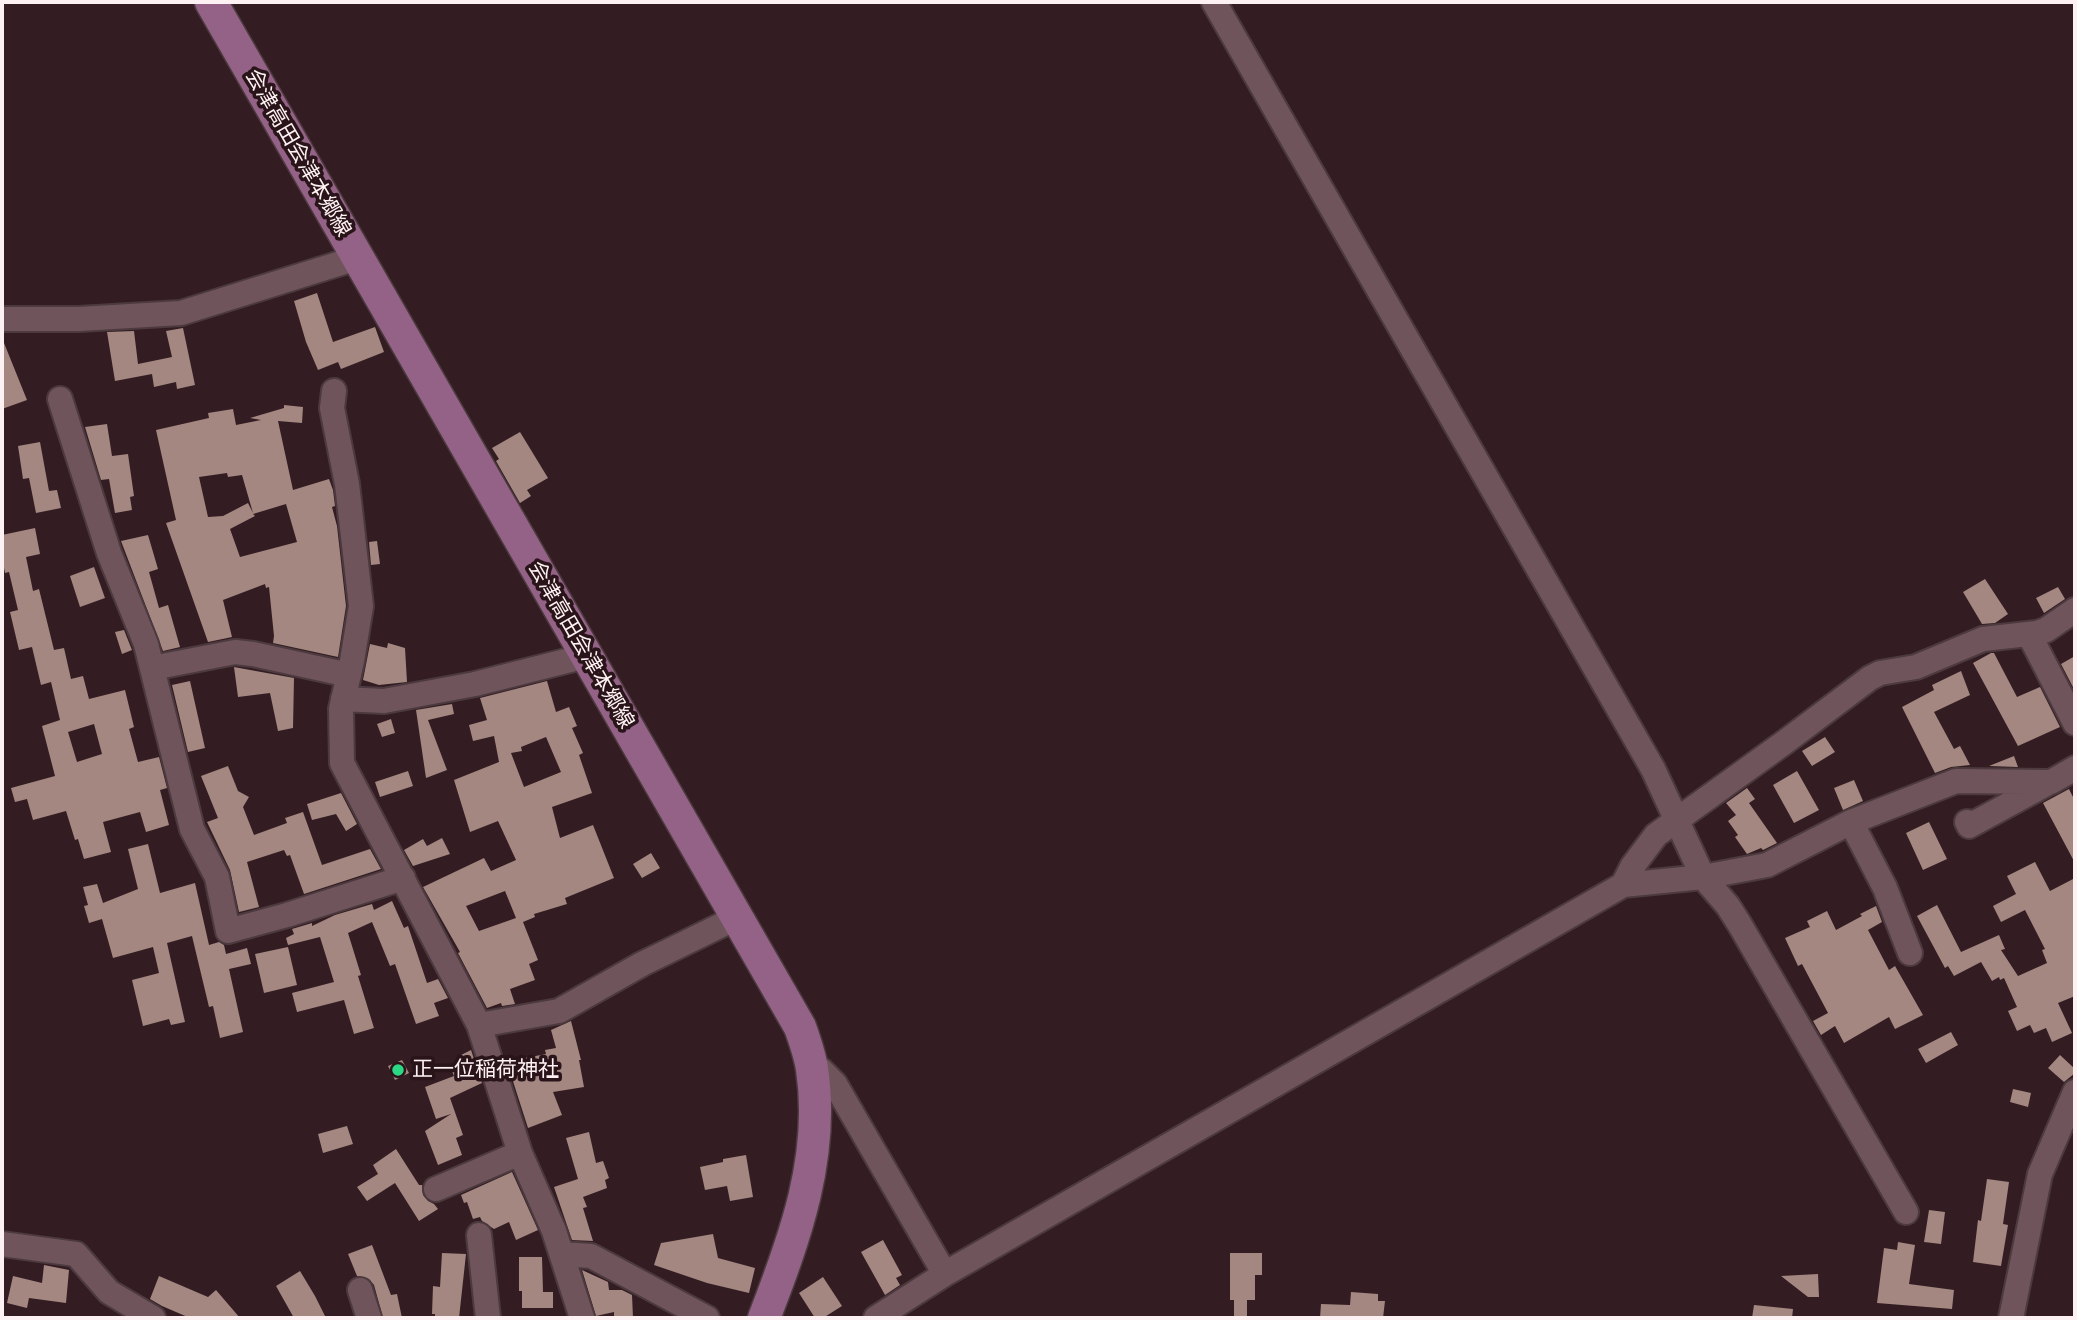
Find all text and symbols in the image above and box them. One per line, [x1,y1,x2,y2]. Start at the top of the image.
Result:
street label: 会津高田会津本郷線 [240,65,356,241]
street label: 会津高田会津本郷線 [523,557,639,733]
place label: 正一位稲荷神社 [412,1057,559,1083]
marker: 正一位稲荷神社 [390,1062,406,1078]

